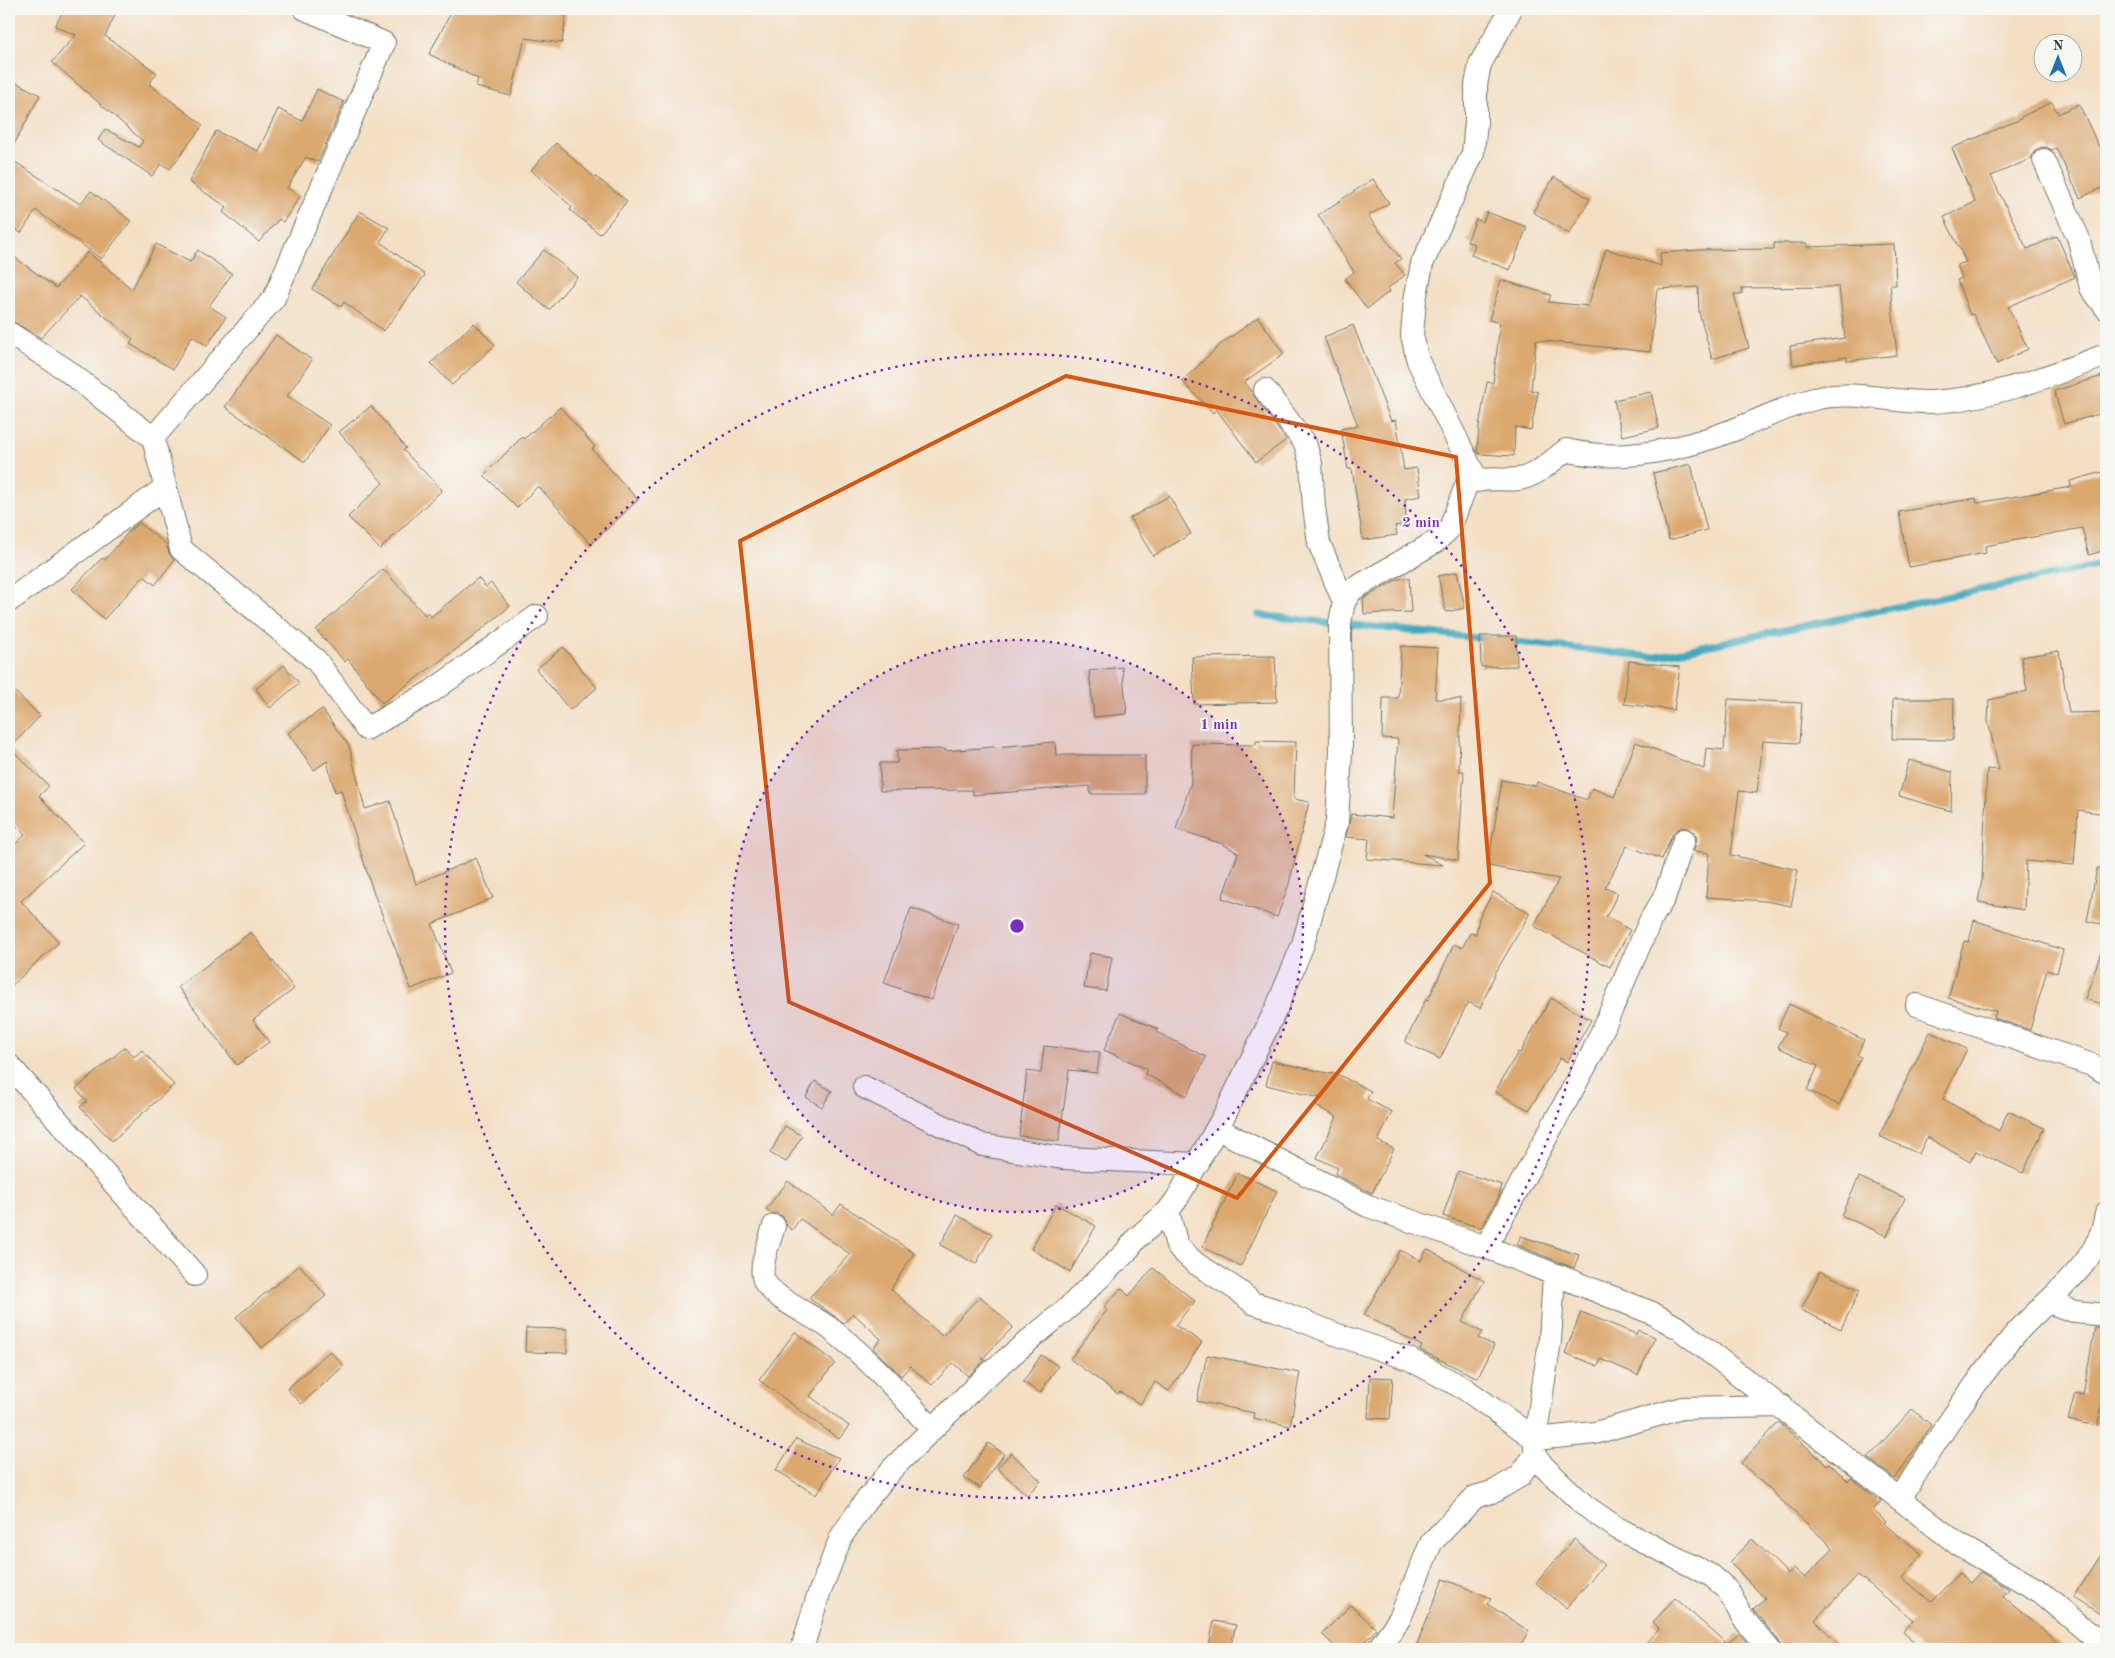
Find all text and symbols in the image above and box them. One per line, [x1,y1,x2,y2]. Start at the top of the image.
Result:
north arrow [2032,32,2082,82]
text: N [2053,39,2064,53]
text: 2 min [1402,516,1440,531]
text: 1 min [1200,718,1238,733]
centre of rings [1008,917,1026,935]

